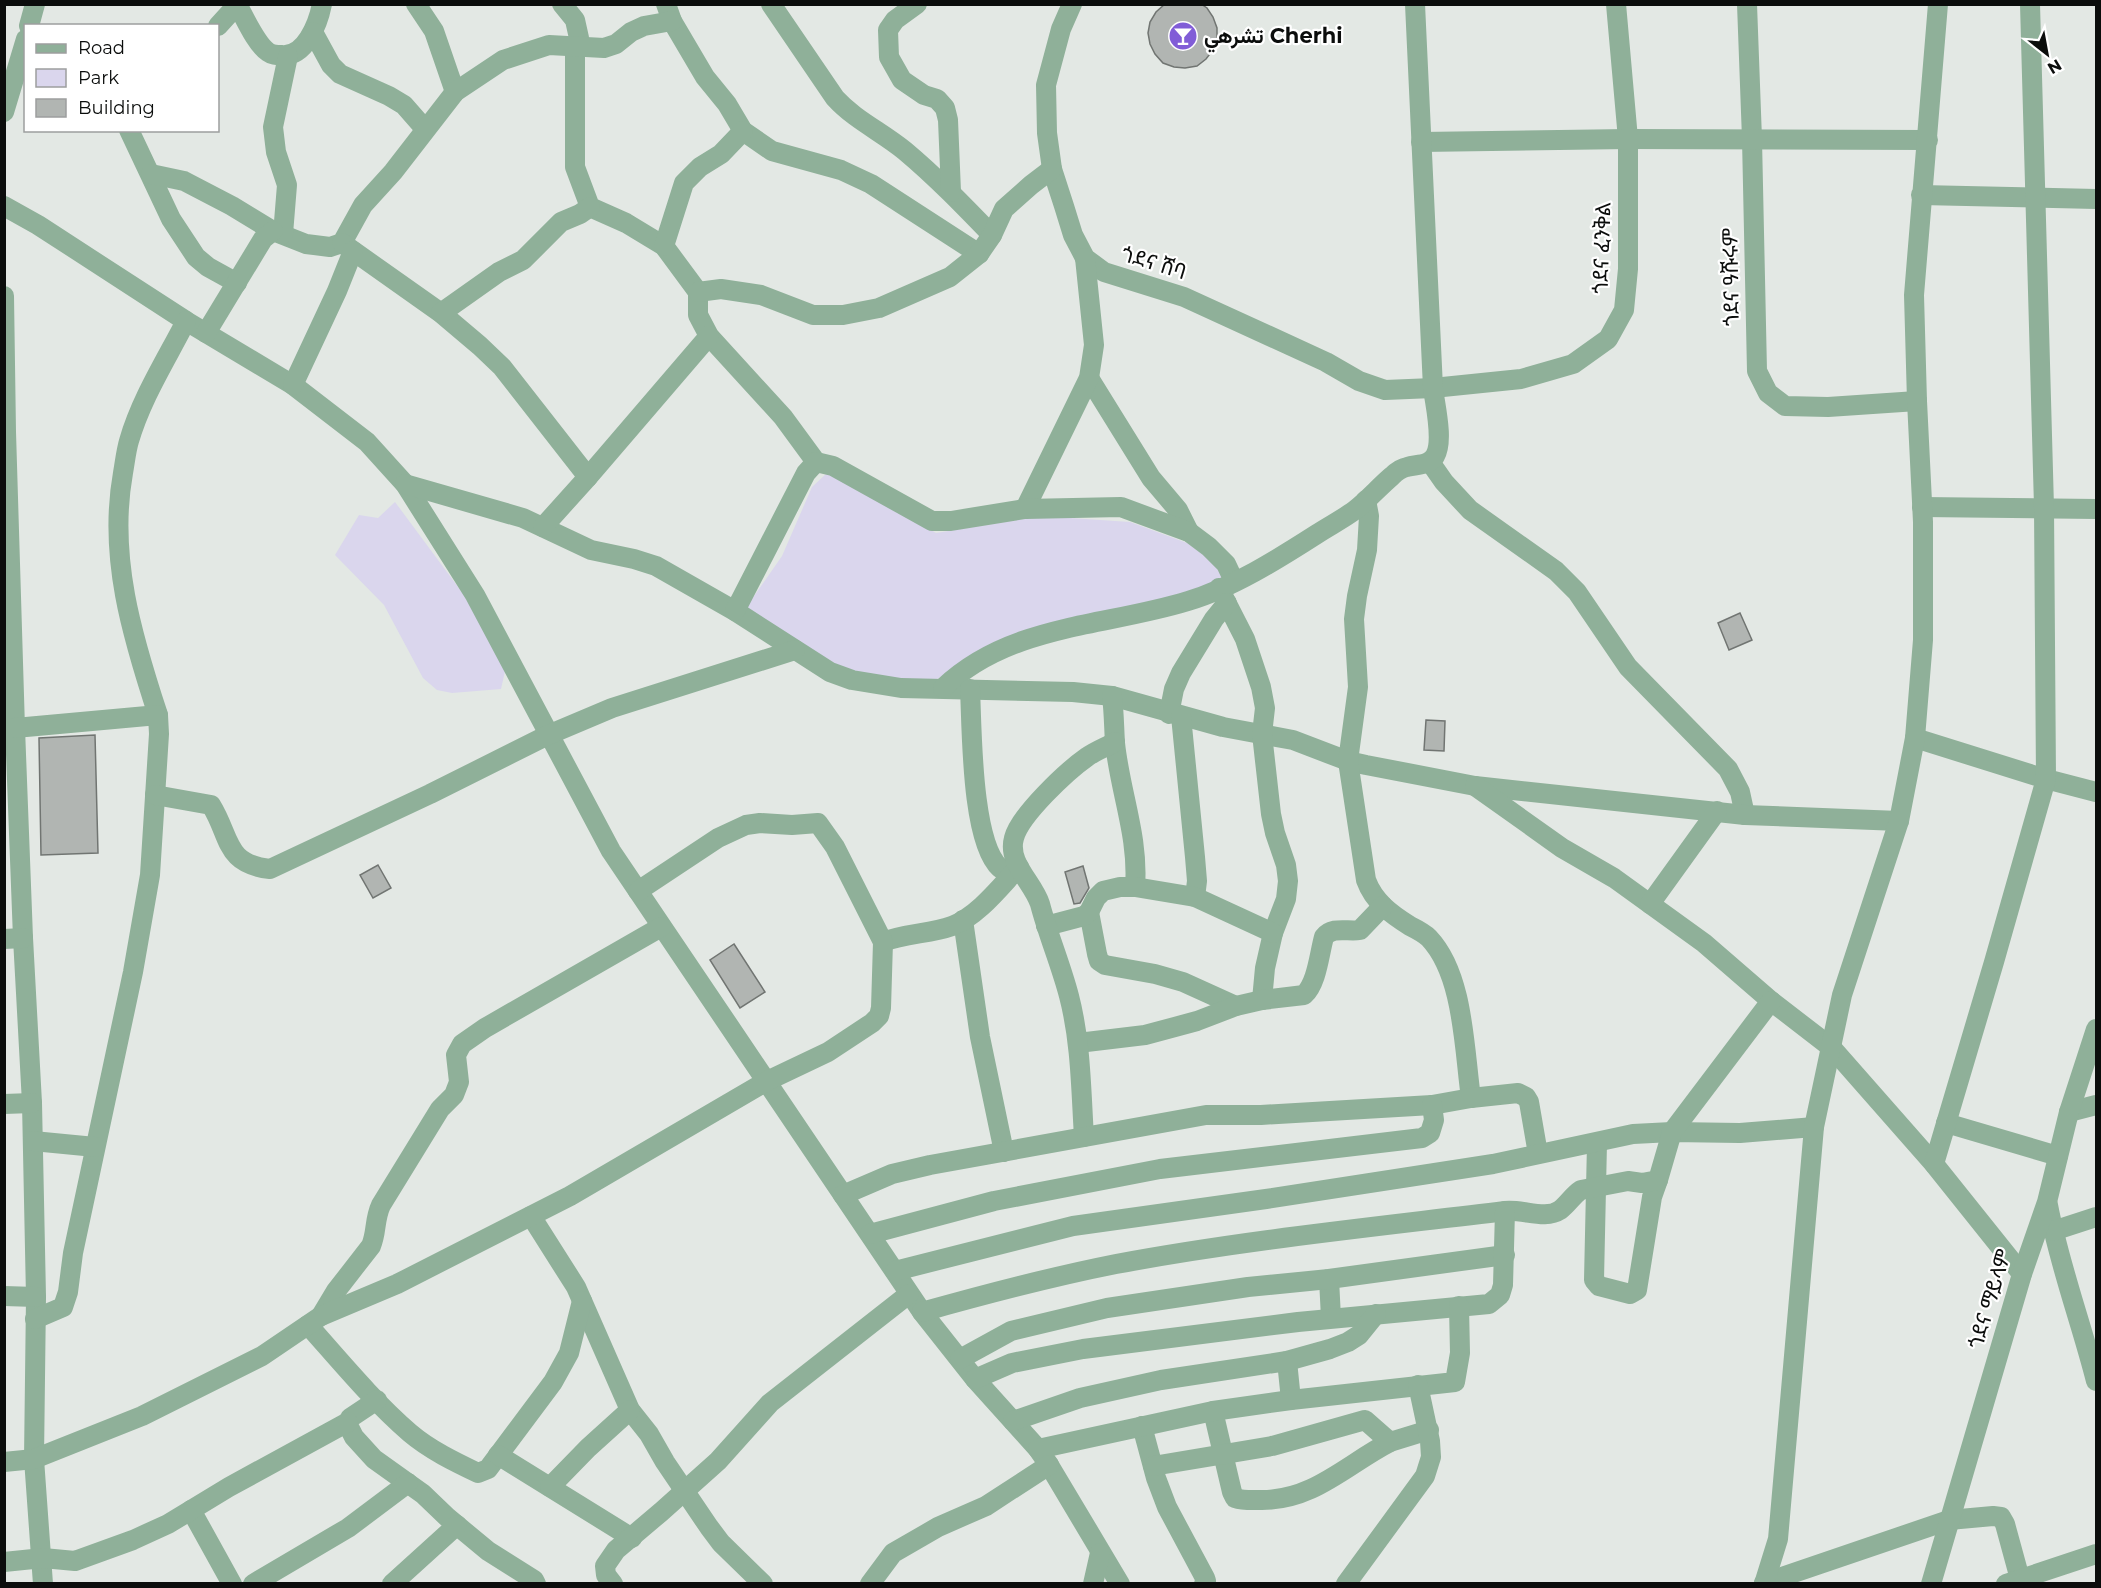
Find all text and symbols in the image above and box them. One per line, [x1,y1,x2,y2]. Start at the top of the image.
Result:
bar icon: تشرهي Cherhi [1167,20,1199,52]
place label: تشرهي Cherhi [1204,23,1343,53]
legend [24,24,219,132]
north arrow [2017,24,2077,84]
text: Road [78,37,125,59]
text: N [2044,55,2065,78]
text: Park [78,67,119,89]
text: Building [78,97,155,119]
street label: ጎደና ፈንቅል [1587,202,1616,294]
street label: ጎደና ዓሹሩም [1717,228,1744,326]
street label: ጎደና ሸባ [1119,241,1190,284]
street label: ጎደና ማይላም [1963,1246,2016,1351]

